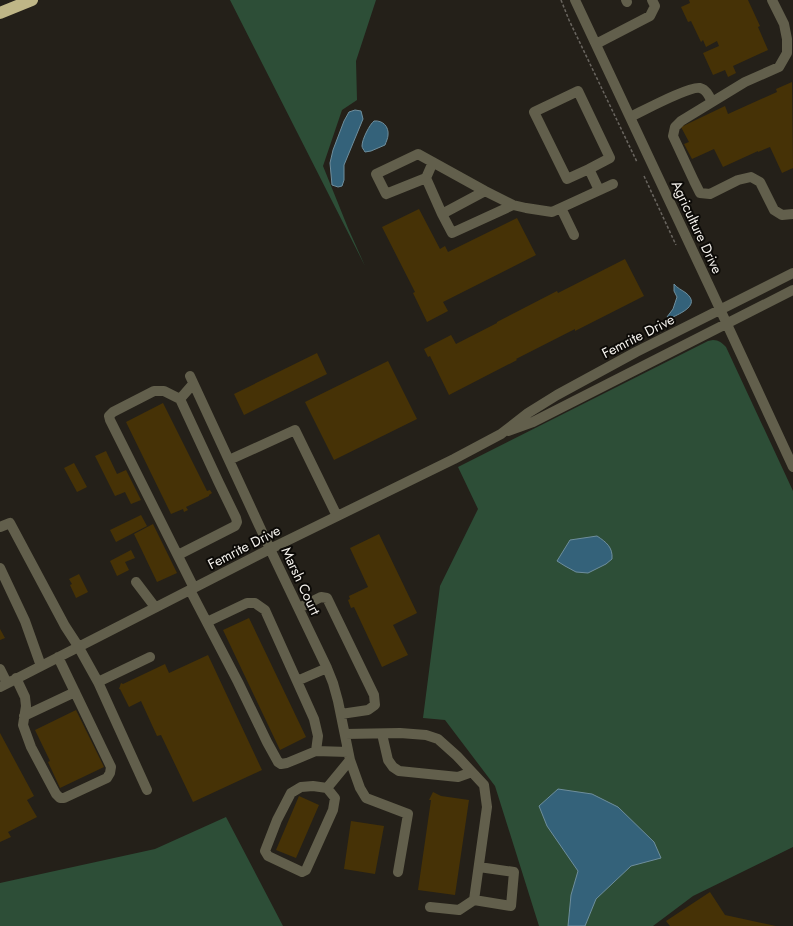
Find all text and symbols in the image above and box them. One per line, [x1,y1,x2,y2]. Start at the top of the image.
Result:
street label: Agriculture Drive [667,177,727,277]
street label: Femrite Drive [598,309,678,363]
street label: Femrite Drive [204,520,284,574]
street label: Marsh Court [277,544,326,619]

